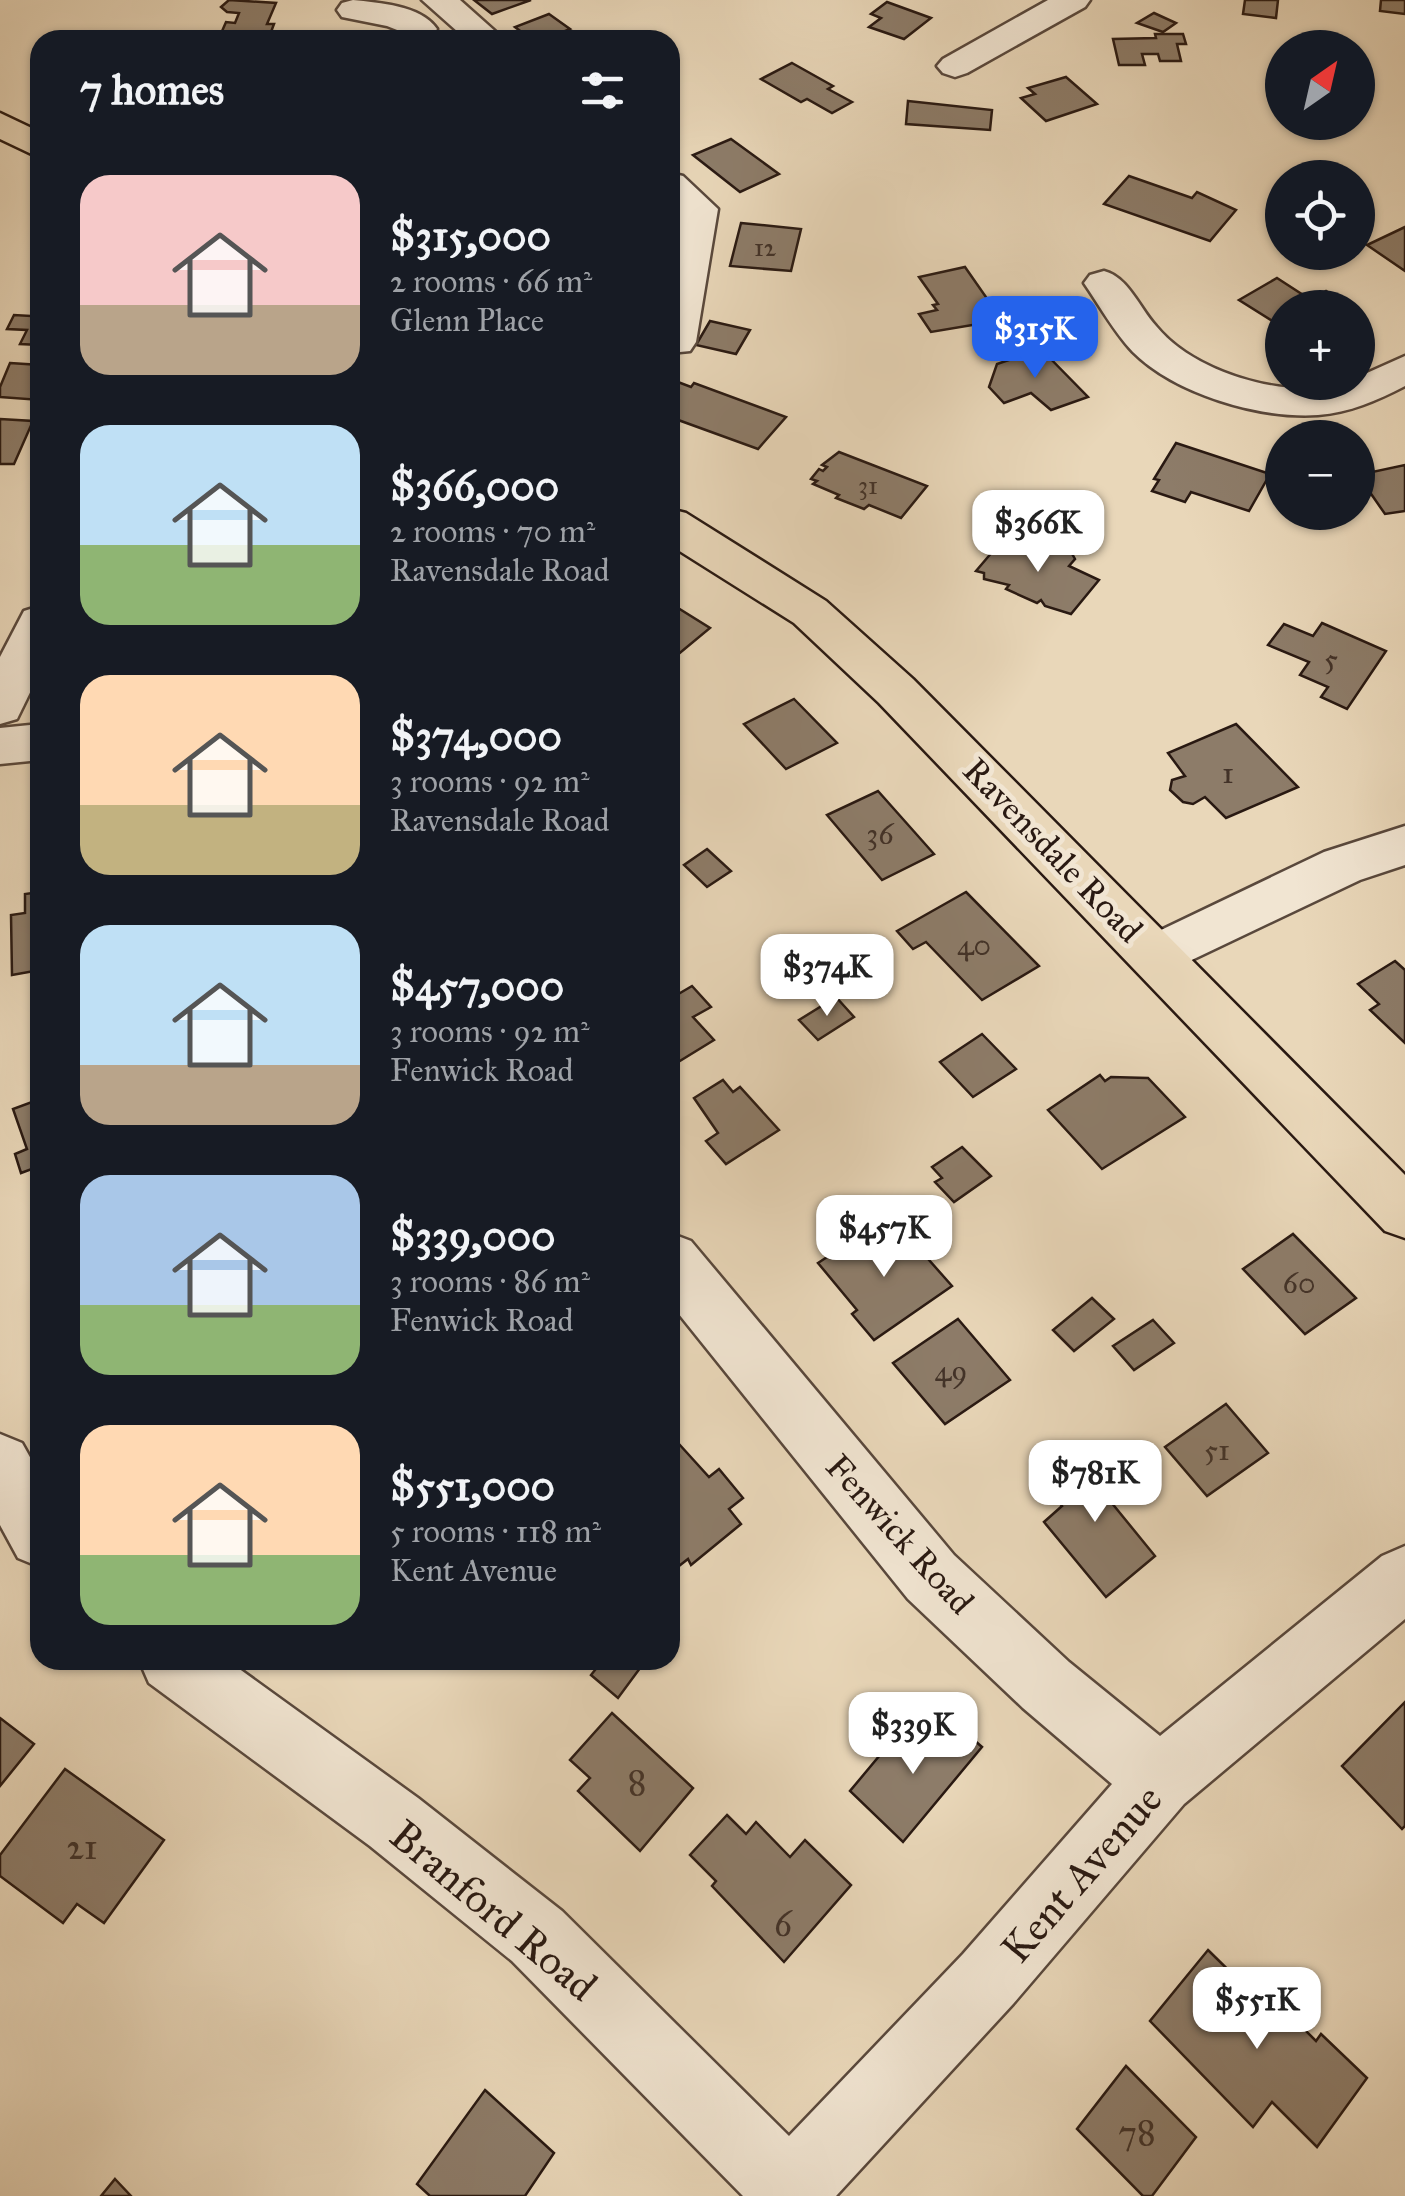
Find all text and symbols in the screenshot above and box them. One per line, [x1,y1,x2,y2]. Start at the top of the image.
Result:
north arrow [1265,30,1375,140]
map controls [1265,30,1375,530]
icon: filters [575,63,630,118]
text: 7 homes [80,64,224,116]
button: locate [1265,160,1375,270]
text: $315,000 [390,210,551,262]
icon: home [160,215,280,335]
house number: 12 [754,232,777,263]
text: 2 rooms · 66 m² [390,262,592,301]
button: + [1265,290,1375,400]
pin: $315K [965,296,1105,381]
text: Glenn Place [390,301,544,340]
text: $315K [994,309,1076,348]
button: − [1265,420,1375,530]
text: $366,000 [390,460,559,512]
icon: home [160,465,280,585]
house number: 31 [858,470,878,501]
pin: $366K [968,490,1108,575]
text: $366K [994,503,1082,542]
text: 2 rooms · 70 m² [390,512,595,551]
text: Ravensdale Road [390,551,610,590]
house number: 5 [1324,641,1338,677]
text: $374,000 [390,710,562,762]
icon: home [160,715,280,835]
street label: Ravensdale Road [954,749,1152,952]
house number: 1 [1222,755,1234,791]
text: 3 rooms · 92 m² [390,762,590,801]
text: Ravensdale Road [390,801,610,840]
house number: 36 [866,816,895,852]
house number: 40 [957,927,991,963]
pin: $374K [757,934,897,1019]
text: $374K [783,947,871,986]
text: $457,000 [390,960,564,1012]
icon: home [160,965,280,1085]
text: 3 rooms · 92 m² [390,1012,590,1051]
text: Fenwick Road [390,1051,574,1090]
pin: $457K [814,1195,954,1280]
text: $457K [838,1208,930,1247]
text: $339,000 [390,1210,556,1262]
icon: home [160,1215,280,1335]
text: 3 rooms · 86 m² [390,1262,590,1301]
house number: 60 [1283,1265,1315,1301]
text: Fenwick Road [390,1301,574,1340]
house number: 49 [935,1353,967,1390]
house number: 51 [1204,1432,1230,1468]
pin: $781K [1025,1440,1165,1525]
street label: Fenwick Road [816,1445,983,1624]
text: $781K [1051,1453,1139,1492]
text: $551,000 [390,1460,555,1512]
icon: home [160,1465,280,1585]
text: 5 rooms · 118 m² [390,1512,601,1551]
text: Kent Avenue [390,1551,557,1590]
pin: $339K [843,1692,983,1777]
text: $339K [871,1705,955,1744]
house number: 8 [628,1762,646,1805]
street label: Kent Avenue [990,1774,1173,1974]
street label: Branford Road [379,1809,607,2012]
house number: 21 [66,1826,98,1869]
house number: 6 [774,1903,793,1946]
pin: $551K [1187,1967,1327,2052]
text: $551K [1215,1980,1299,2019]
house number: 78 [1118,2112,1156,2155]

